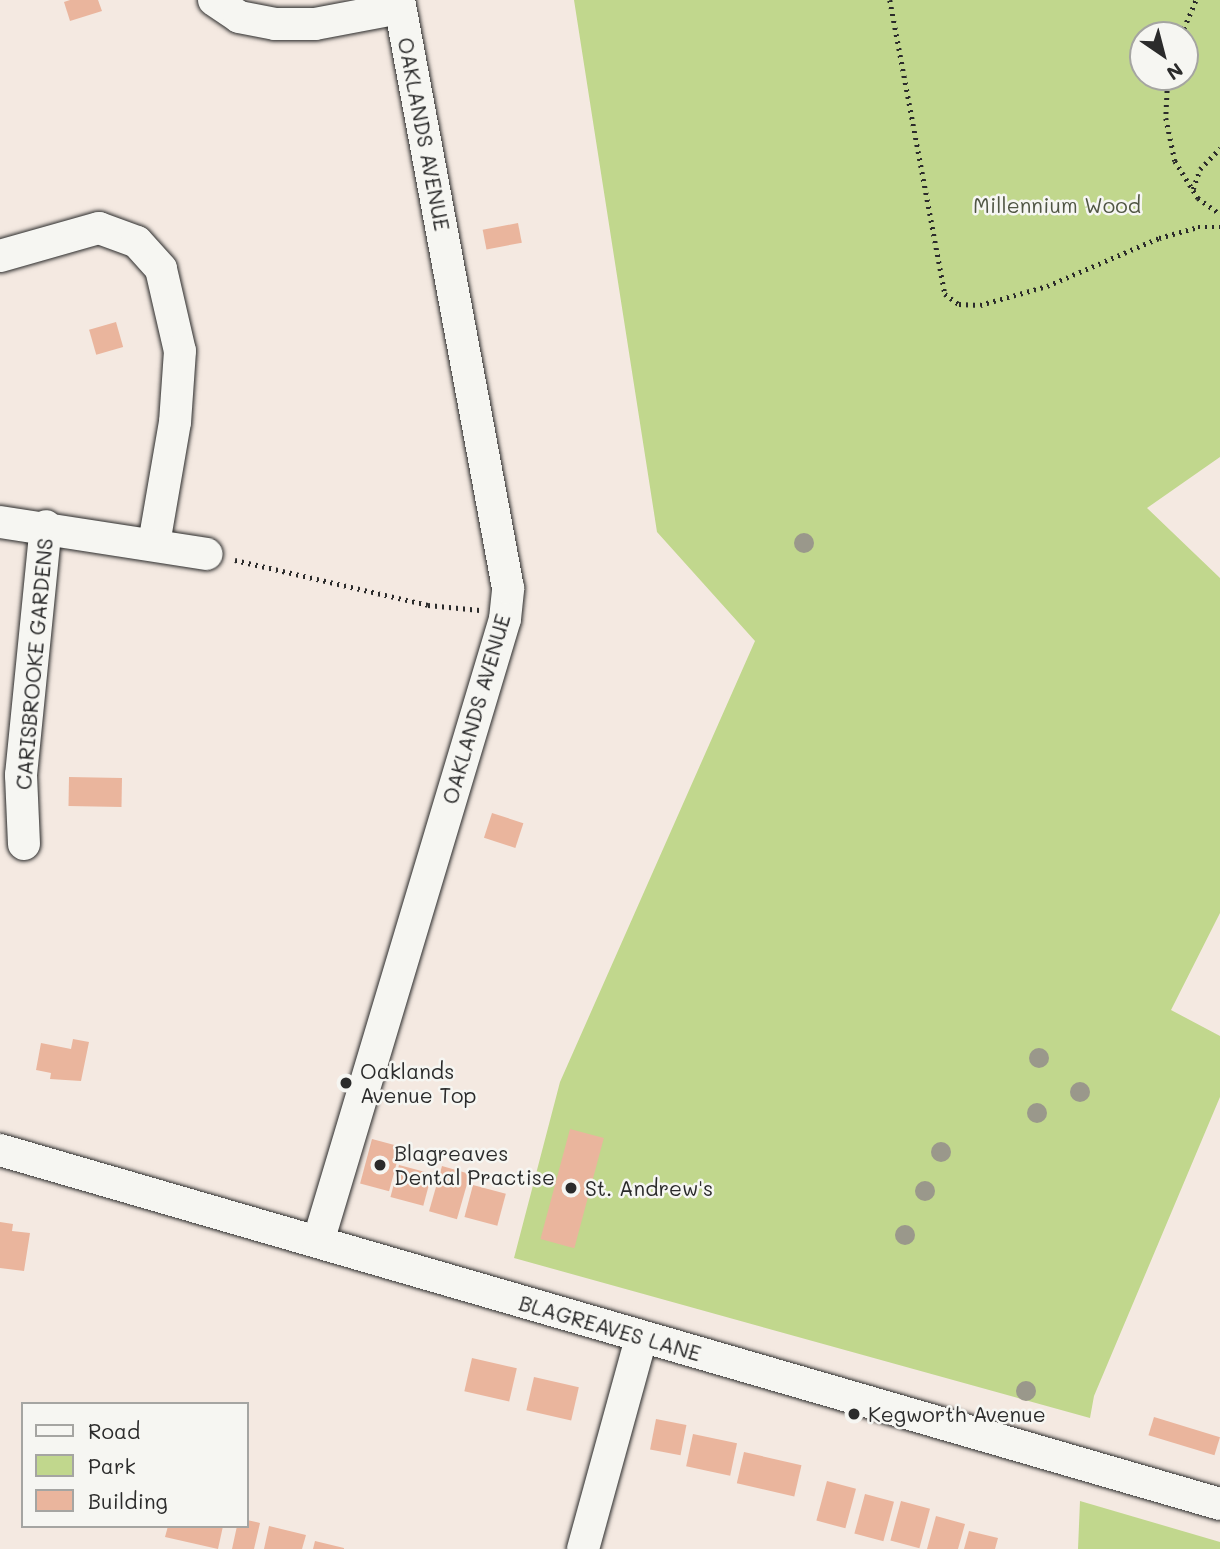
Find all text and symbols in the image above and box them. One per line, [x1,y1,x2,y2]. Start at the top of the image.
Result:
north arrow [1129,21,1199,91]
street label: OAKLANDS AVENUE [393,35,455,233]
text: N [1162,58,1188,86]
park label: Millennium Wood [973,192,1141,218]
street label: CARISBROOKE GARDENS [10,537,58,791]
street label: OAKLANDS AVENUE [437,611,515,807]
place label: Oaklands Avenue Top [360,1058,476,1108]
marker: Oaklands Avenue Top [338,1075,354,1091]
place label: Blagreaves Dental Practise [394,1140,555,1190]
marker: Blagreaves Dental Practise [372,1157,388,1173]
place label: St. Andrew's [585,1175,713,1201]
marker: St. Andrew's [563,1180,579,1196]
street label: BLAGREAVES LANE [516,1290,704,1366]
place label: Kegworth Avenue [868,1401,1046,1427]
legend [21,1402,248,1528]
marker: Kegworth Avenue [846,1406,862,1422]
text: Road [88,1417,140,1444]
text: Park [88,1452,136,1479]
text: Building [88,1487,168,1514]

